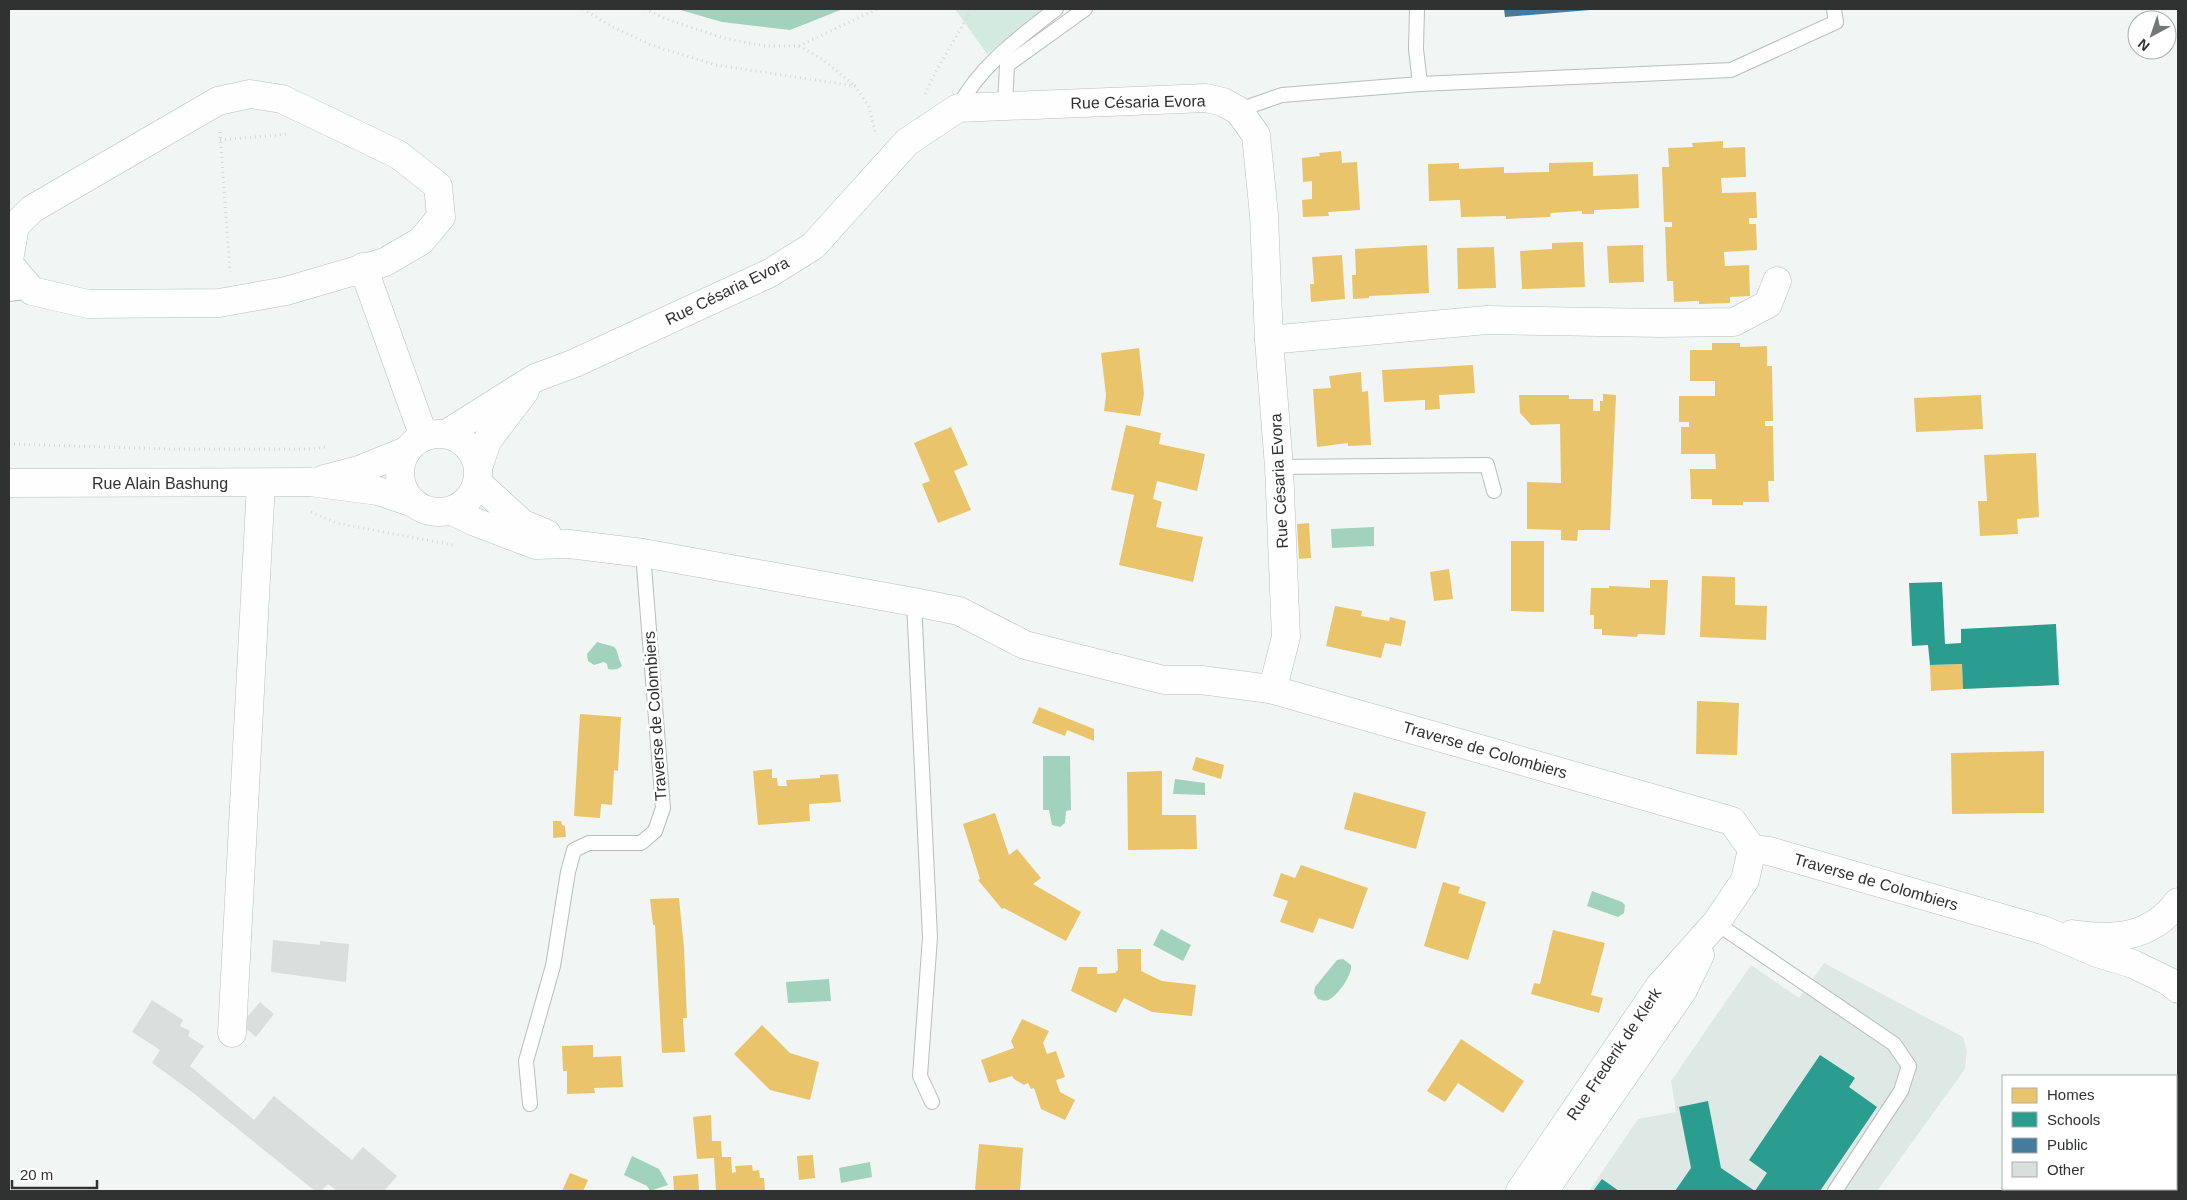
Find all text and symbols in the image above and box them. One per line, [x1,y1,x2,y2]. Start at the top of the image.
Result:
north arrow [2127,10,2177,60]
text: N [2135,36,2153,54]
street label: Rue Césaria Evora [1070,92,1206,112]
street label: Rue Césaria Evora [663,254,792,328]
street label: Rue Césaria Evora [1267,413,1291,549]
street label: Rue Alain Bashung [92,475,228,492]
street label: Traverse de Colombiers [641,631,669,801]
street label: Traverse de Colombiers [1401,718,1569,782]
street label: Traverse de Colombiers [1792,850,1960,914]
street label: Rue Frederik de Klerk [1563,984,1665,1123]
legend [2002,1075,2177,1190]
text: Homes [2047,1086,2095,1103]
text: Schools [2047,1111,2100,1128]
text: Public [2047,1136,2088,1153]
scale bar [12,1158,98,1190]
text: Other [2047,1161,2085,1178]
text: 20 m [20,1166,53,1183]

